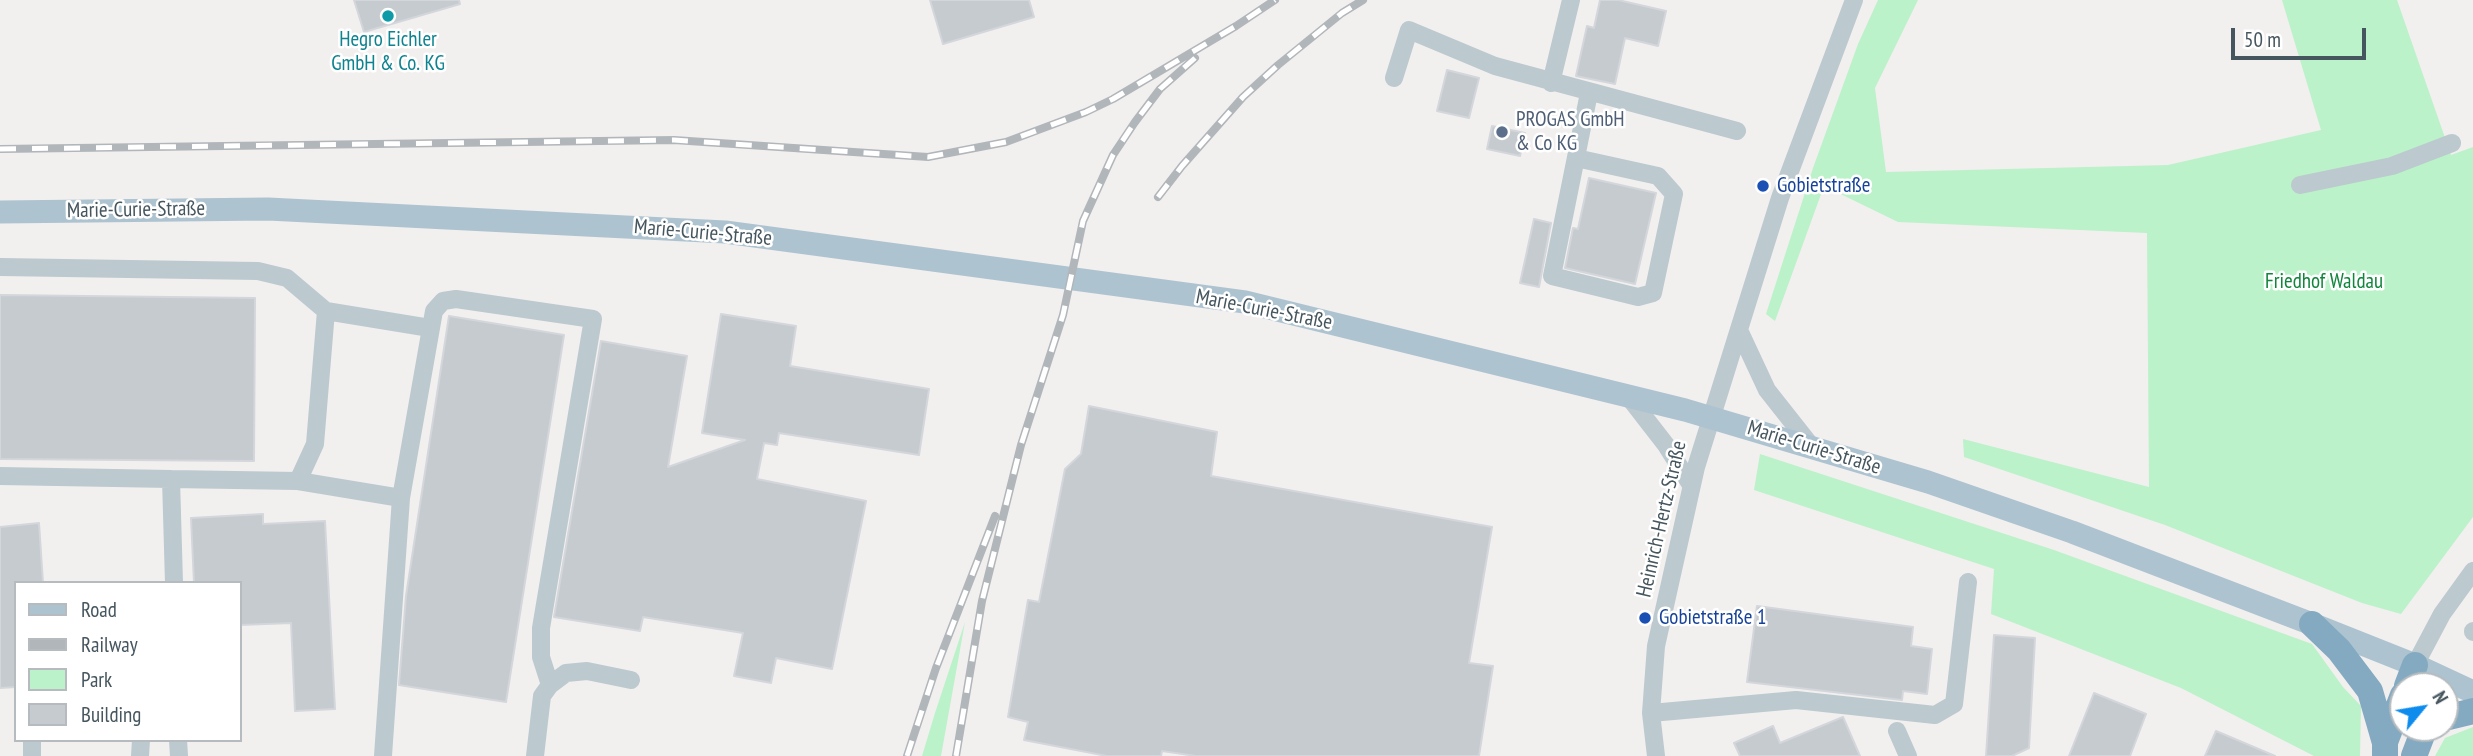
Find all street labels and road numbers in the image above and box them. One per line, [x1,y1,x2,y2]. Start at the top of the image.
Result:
street label: Marie-Curie-Straße [67,196,205,224]
street label: Marie-Curie-Straße [633,214,773,252]
street label: Marie-Curie-Straße [1194,284,1334,336]
street label: Marie-Curie-Straße [1744,416,1884,480]
street label: Heinrich-Hertz-Straße [1632,438,1692,600]

